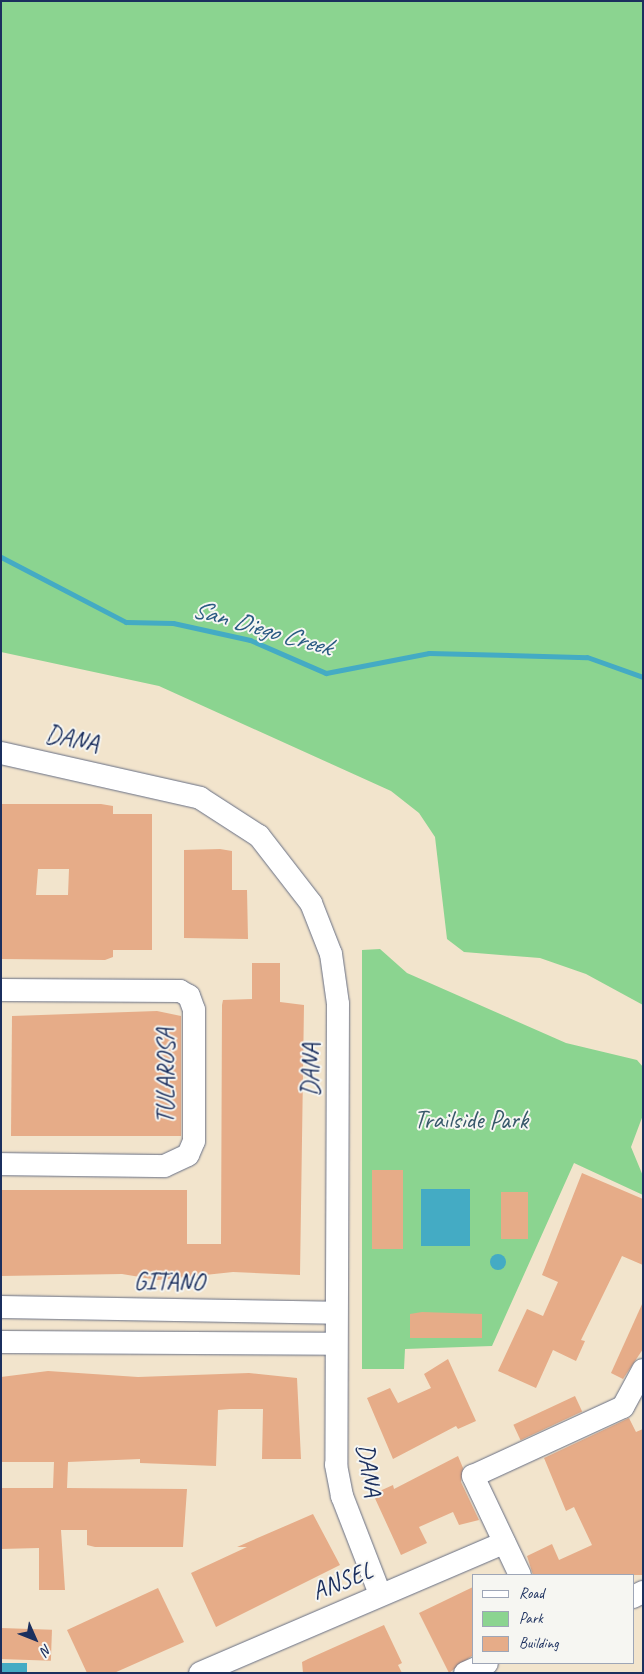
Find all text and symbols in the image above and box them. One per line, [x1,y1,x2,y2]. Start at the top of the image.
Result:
water label: San Diego Creek [189,593,335,663]
street label: DANA [43,719,101,759]
street label: TULAROSA [151,1028,181,1124]
street label: DANA [296,1043,326,1097]
park label: Trailside Park [414,1105,528,1135]
street label: GITANO [133,1266,205,1298]
street label: DANA [350,1441,388,1499]
street label: ANSEL [307,1555,377,1607]
legend [472,1574,634,1664]
text: Road [519,1584,544,1603]
text: Park [519,1609,543,1628]
north arrow [10,1614,60,1664]
text: Building [519,1634,558,1653]
text: N [37,1641,55,1659]

